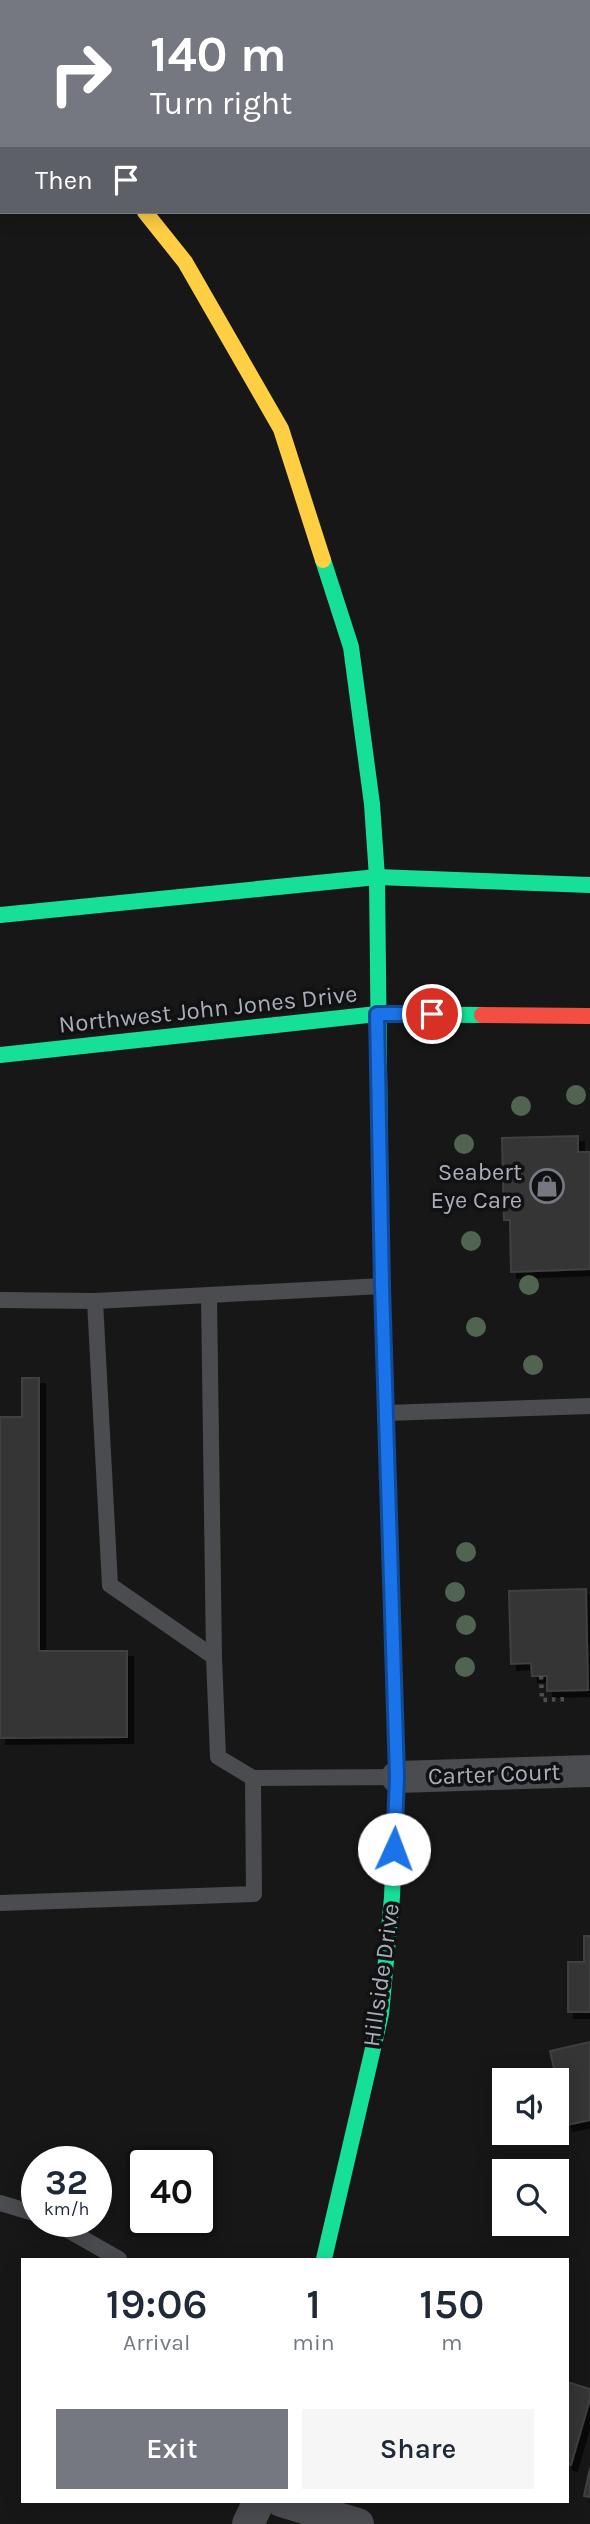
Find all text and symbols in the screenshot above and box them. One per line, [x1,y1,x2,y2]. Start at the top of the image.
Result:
text: 140 m [150,26,287,83]
icon: right [35,28,126,119]
text: Turn right [150,85,292,122]
icon: arrive [107,161,145,199]
text: Then [35,165,93,196]
street label: Northwest John Jones Drive [57,979,359,1039]
pin [402,984,462,1044]
icon: arrive [413,995,451,1033]
place label: Seabert Eye Care [430,1158,522,1214]
shop icon: Seabert Eye Care [528,1167,566,1205]
street label: Carter Court [427,1758,561,1790]
position arrow [357,1812,431,1886]
street label: Hillside Drive [357,1901,405,2049]
map controls [492,2068,569,2236]
button: sound [492,2068,569,2145]
speed limit sign: 40 [126,2146,217,2237]
button: search [492,2159,569,2236]
text: 32 [45,2162,88,2203]
text: km/h [44,2198,89,2220]
text: 19:06 [106,2279,208,2329]
text: 1 [306,2279,321,2329]
text: 150 [419,2279,484,2329]
text: Arrival [123,2329,190,2356]
text: min [292,2329,335,2356]
text: m [441,2329,463,2356]
button: Exit [56,2409,288,2489]
button: Share [302,2409,534,2489]

